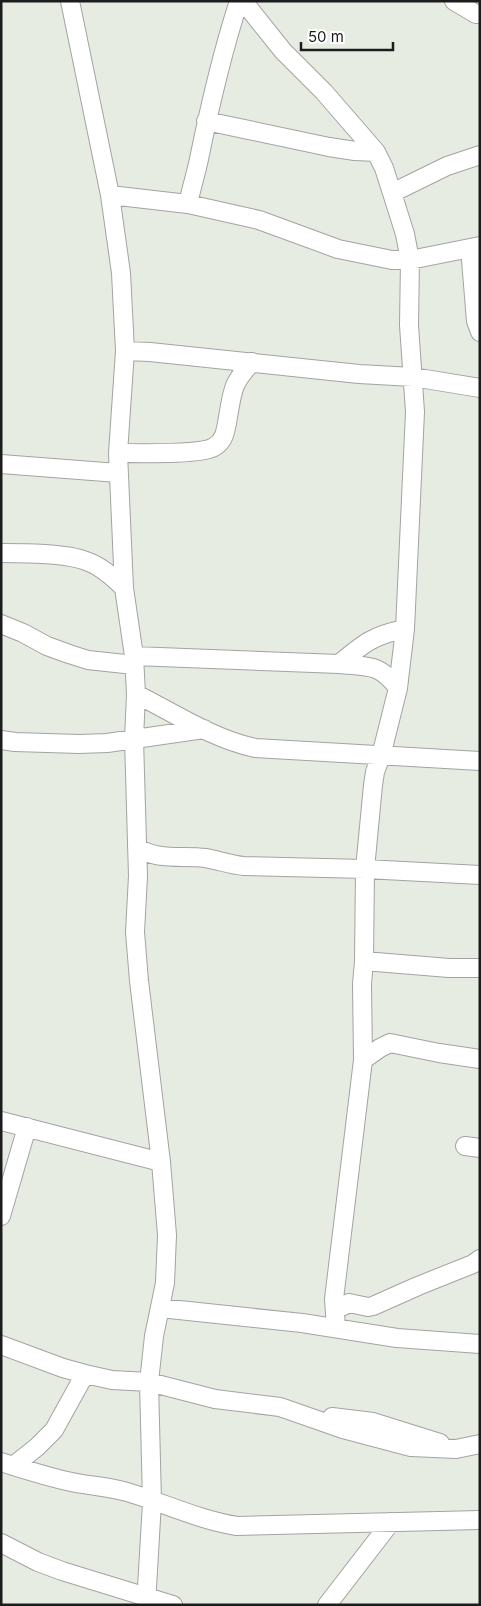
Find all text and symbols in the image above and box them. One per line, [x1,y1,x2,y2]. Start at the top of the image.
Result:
scale bar [301,20,394,52]
text: 50 m [308,27,344,46]

